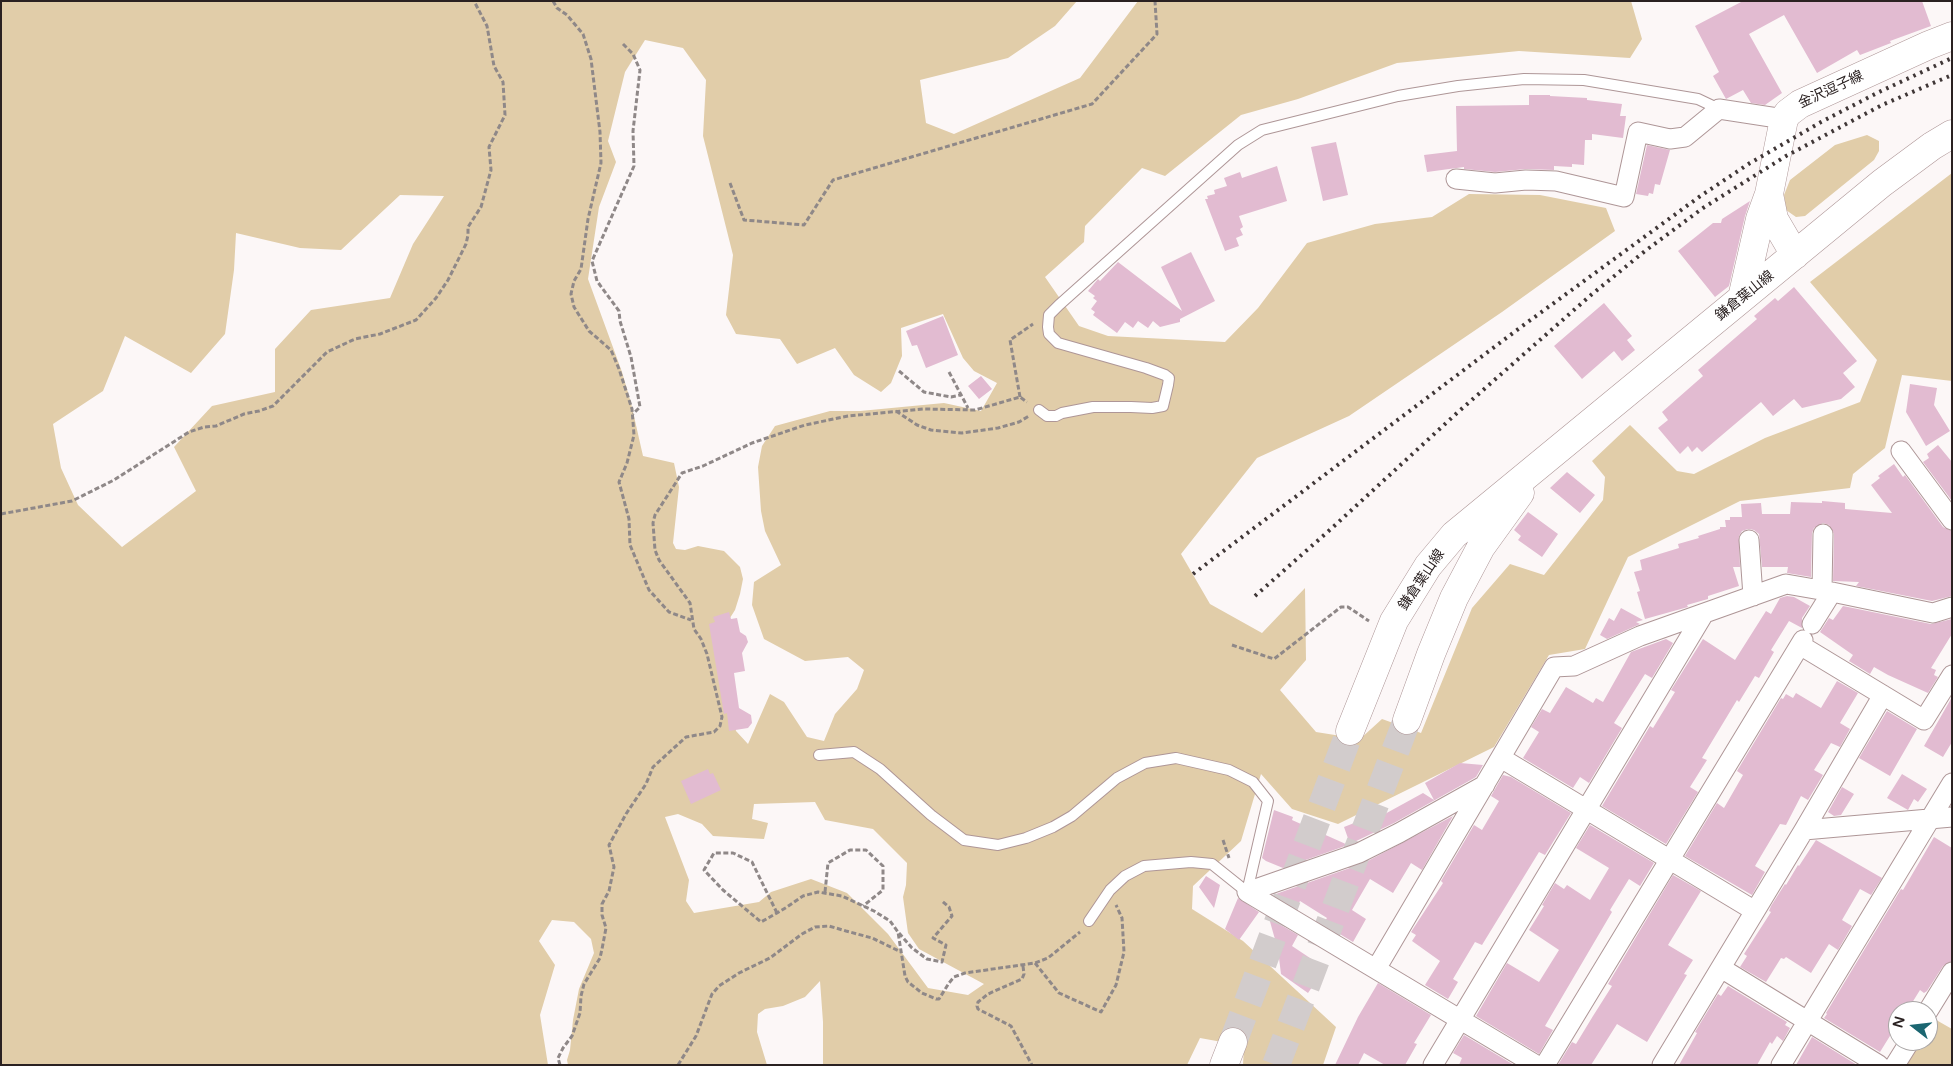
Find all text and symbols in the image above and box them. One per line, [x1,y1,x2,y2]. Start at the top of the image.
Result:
street label: 金沢逗子線 [1796,68,1866,112]
street label: 鎌倉葉山線 [1713,267,1777,325]
street label: 鎌倉葉山線 [1395,546,1449,614]
north arrow [1888,1001,1938,1051]
text: N [1889,1014,1909,1030]

